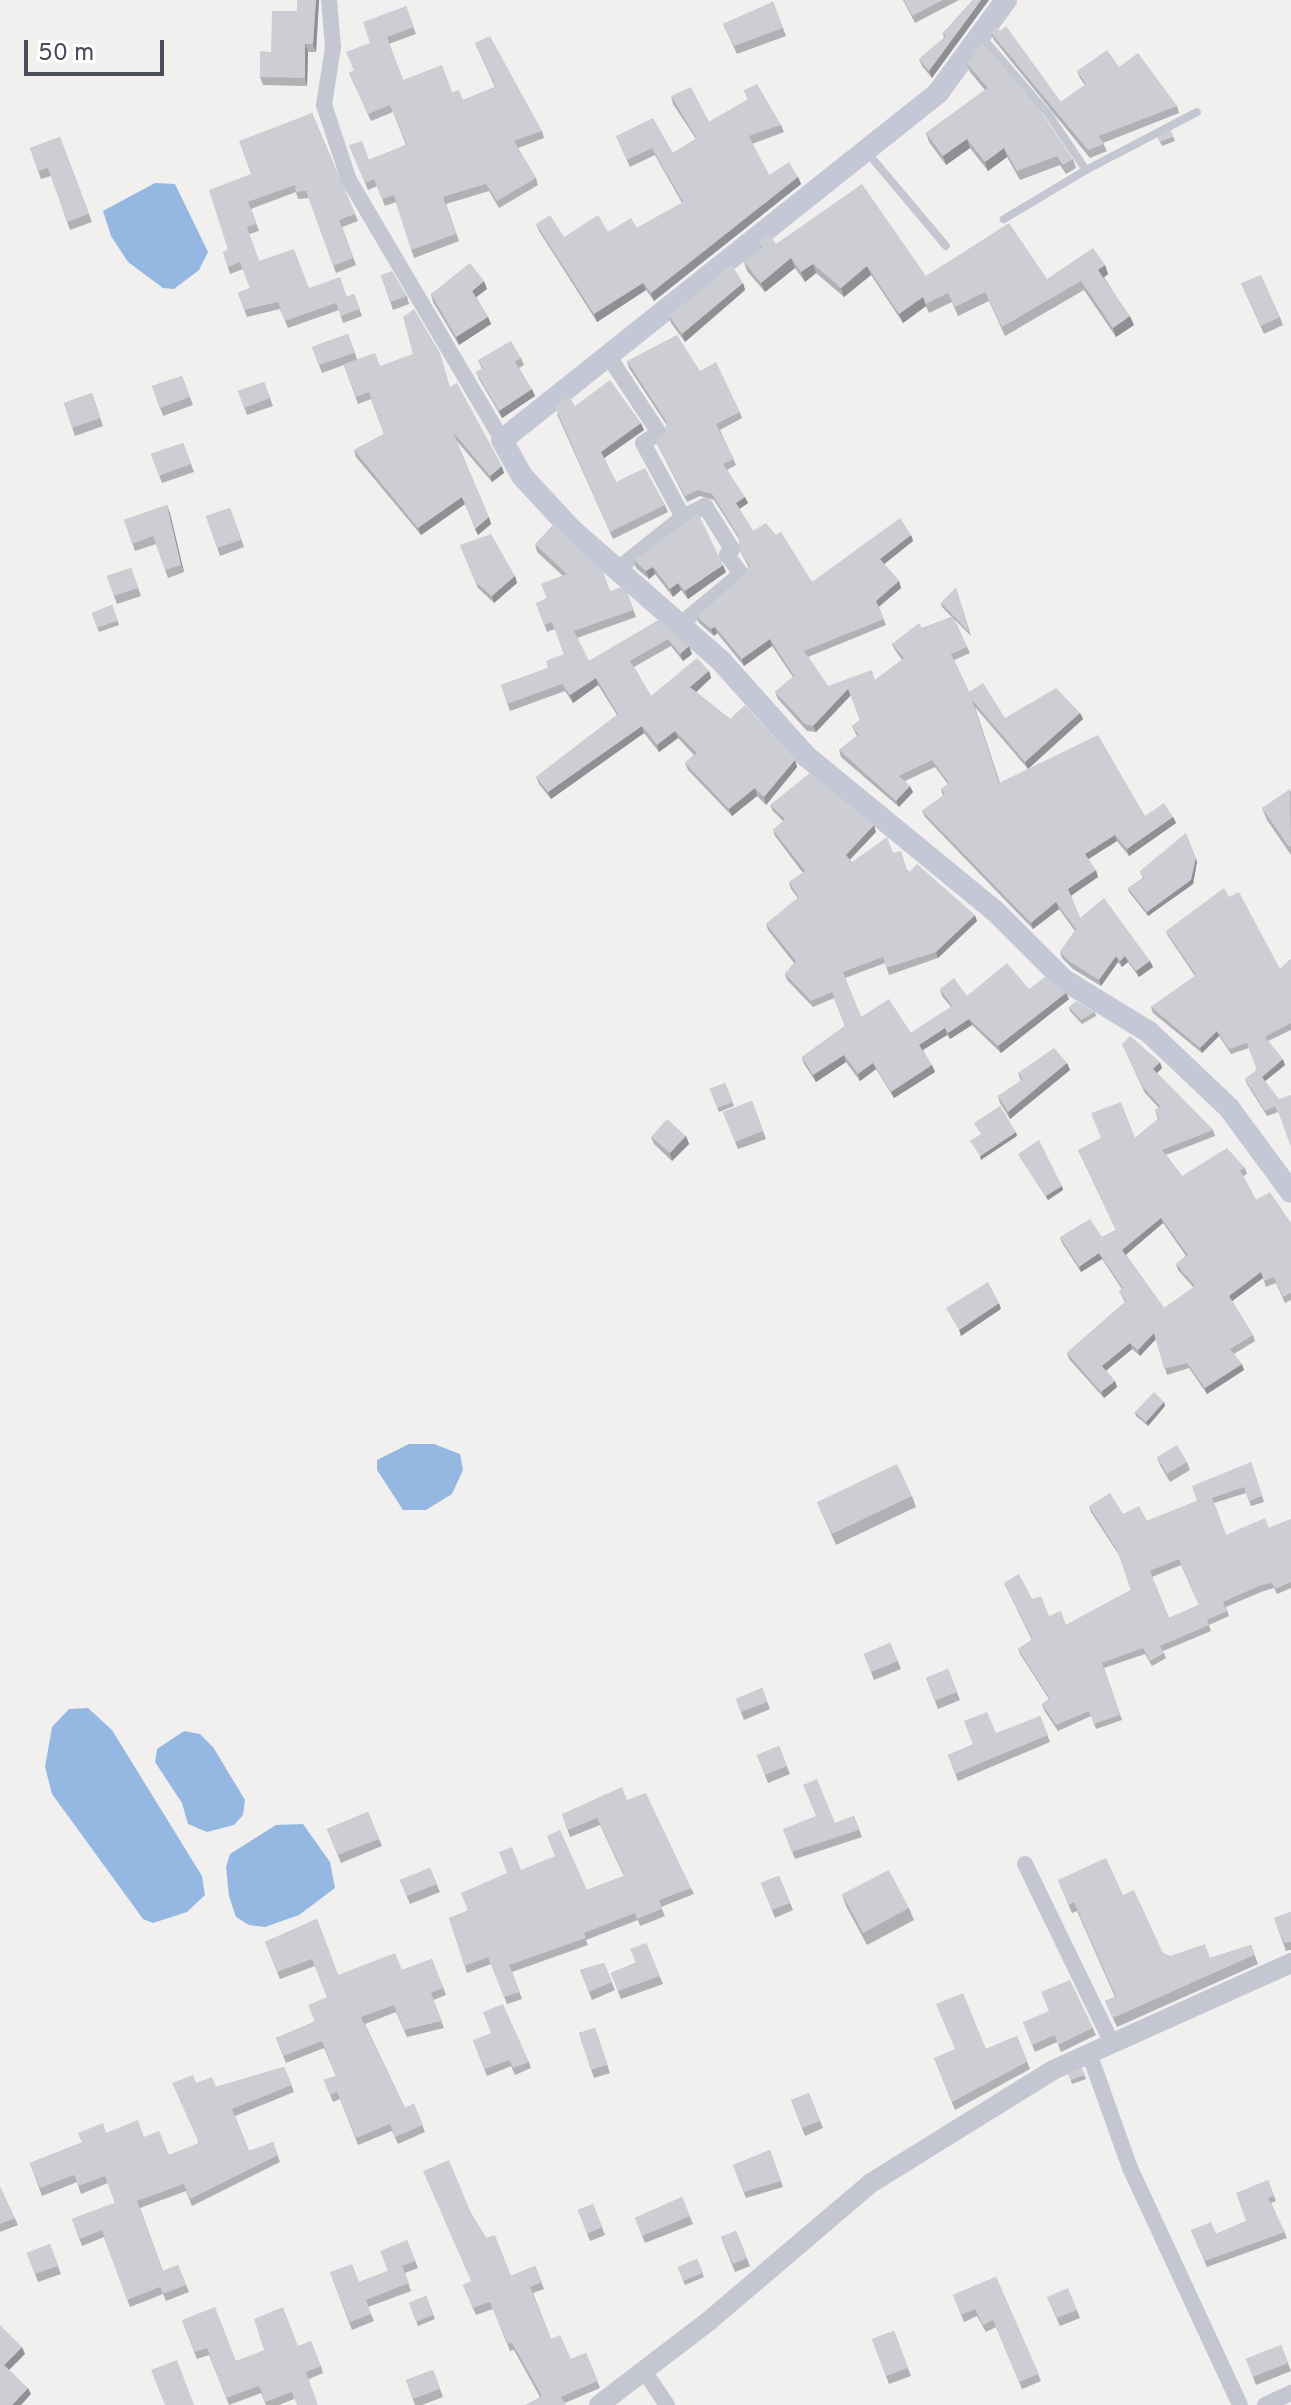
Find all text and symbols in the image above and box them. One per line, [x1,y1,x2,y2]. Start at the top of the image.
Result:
scale bar [28,24,168,74]
text: 50 m [38,39,94,69]

